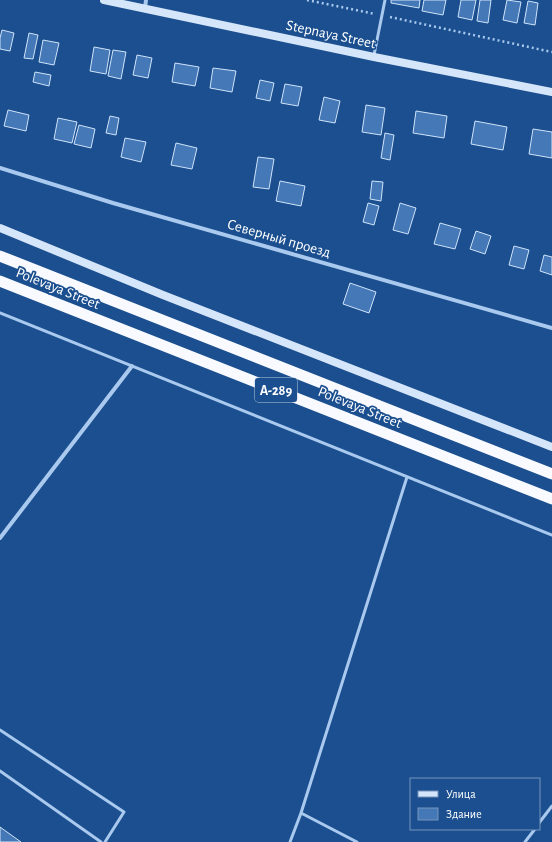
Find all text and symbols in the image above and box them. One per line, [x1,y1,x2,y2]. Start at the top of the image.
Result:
street label: Stepnaya Street [285,18,377,51]
street label: Северный проезд [225,217,332,260]
street label: Polevaya Street [14,265,102,312]
road number: А-289 [255,378,297,402]
street label: Polevaya Street [316,384,404,431]
legend [410,778,540,830]
text: Улица [446,788,476,800]
text: Здание [446,808,482,820]

